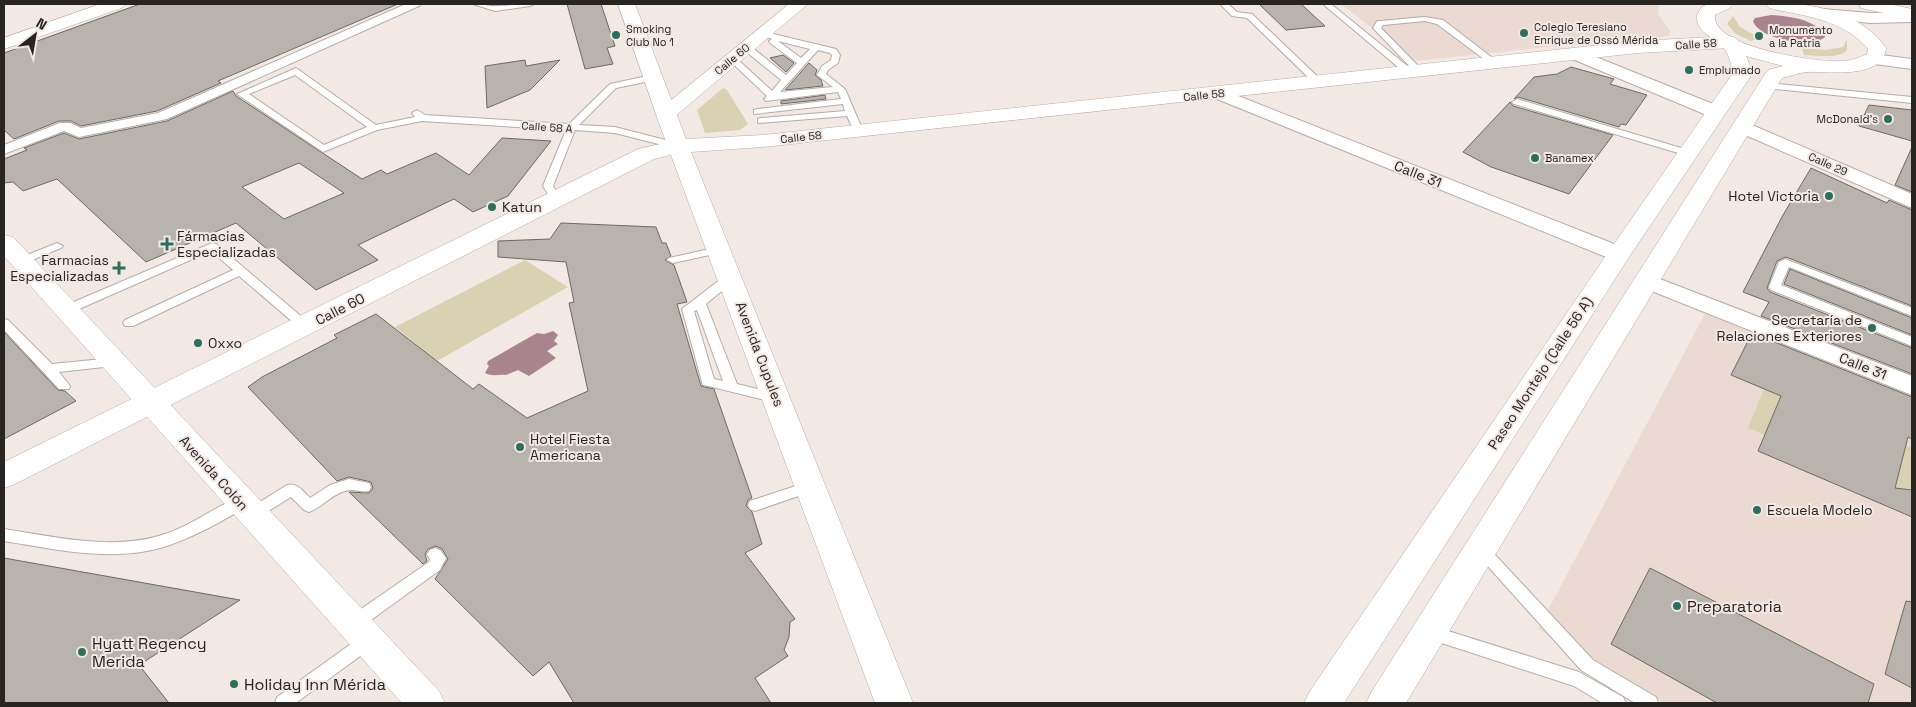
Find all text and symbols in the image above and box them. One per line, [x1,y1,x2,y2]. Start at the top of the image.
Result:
north arrow [10,10,60,60]
text: N [33,14,50,34]
place label: Colegio Teresiano Enrique de Ossó Mérida [1534,20,1659,47]
place label: Smoking Club No 1 [626,22,674,49]
place label: Monumento a la Patria [1769,23,1833,50]
marker: Colegio Teresiano Enrique de Ossó Mérida [1518,27,1530,39]
marker: Smoking Club No 1 [610,29,622,41]
marker: Monumento a la Patria [1753,30,1765,42]
street label: Calle 58 [1675,36,1717,52]
street label: Calle 60 [711,40,753,78]
place label: Emplumado [1699,63,1761,77]
marker: Emplumado [1683,64,1695,76]
street label: Calle 58 [1183,86,1226,104]
place label: McDonald's [1816,112,1878,126]
marker: McDonald's [1882,113,1894,125]
street label: Calle 58 A [521,118,573,136]
street label: Calle 58 [780,128,823,146]
street label: Calle 29 [1806,149,1850,179]
place label: Banamex [1545,151,1594,165]
marker: Banamex [1529,152,1541,164]
street label: Calle 31 [1391,156,1445,192]
place label: Hotel Victoria [1728,187,1819,205]
marker: Hotel Victoria [1823,190,1835,202]
place label: Katun [502,198,542,216]
marker: Katun [486,201,498,213]
place label: Fármacias Especializadas [177,227,276,261]
marker: Fármacias Especializadas [161,238,173,250]
place label: Farmacias Especializadas [10,251,109,285]
marker: Farmacias Especializadas [113,262,125,274]
street label: Calle 60 [312,289,368,329]
street label: Paseo Montejo (Calle 56 A) [1484,293,1596,453]
street label: Avenida Cupules [732,299,788,409]
place label: Secretaría de Relaciones Exteriores [1717,311,1862,345]
marker: Secretaría de Relaciones Exteriores [1866,322,1878,334]
place label: Oxxo [208,334,242,352]
marker: Oxxo [192,337,204,349]
street label: Calle 31 [1836,348,1890,384]
place label: Hotel Fiesta Americana [530,430,610,464]
street label: Avenida Colón [175,432,253,514]
marker: Hotel Fiesta Americana [514,441,526,453]
place label: Escuela Modelo [1767,501,1873,519]
marker: Escuela Modelo [1751,504,1763,516]
place label: Preparatoria [1687,596,1782,617]
marker: Preparatoria [1671,600,1683,612]
place label: Hyatt Regency Merida [92,633,207,672]
marker: Hyatt Regency Merida [76,646,88,658]
place label: Holiday Inn Mérida [244,674,386,695]
marker: Holiday Inn Mérida [228,678,240,690]

